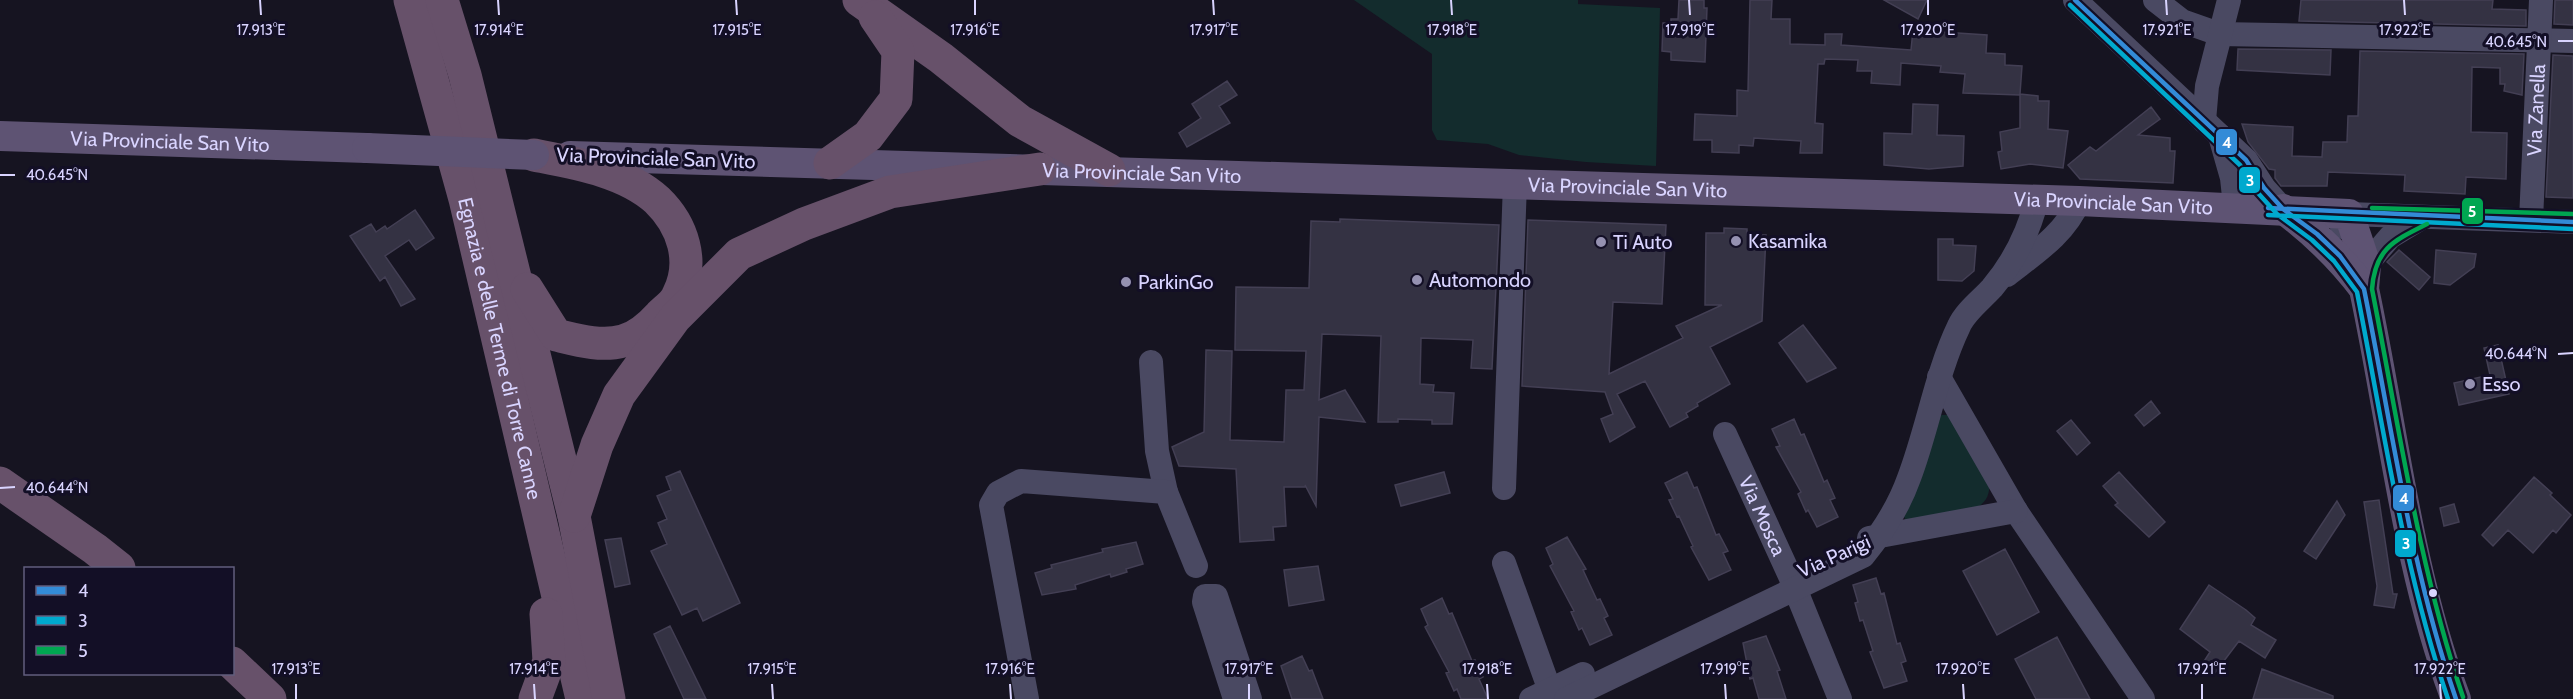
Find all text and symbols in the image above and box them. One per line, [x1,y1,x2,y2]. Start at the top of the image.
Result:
text: 17.913°E [236,21,286,39]
text: 17.914°E [474,21,524,39]
text: 17.915°E [712,21,762,39]
text: 17.916°E [950,21,1000,39]
text: 17.917°E [1190,21,1238,39]
text: 17.918°E [1427,21,1477,39]
text: 17.919°E [1665,21,1715,39]
text: 17.920°E [1901,21,1955,39]
text: 17.921°E [2143,21,2191,39]
text: 17.922°E [2379,21,2431,39]
text: 40.645°N [2485,33,2547,51]
street label: Via Zanella [2522,63,2550,157]
street label: Via Provinciale San Vito [70,126,270,157]
line badge: 4 [2215,128,2238,156]
text: 4 [2222,133,2232,152]
street label: Via Provinciale San Vito [556,143,756,173]
street label: Via Provinciale San Vito [1042,158,1242,188]
text: 40.645°N [26,166,88,184]
line badge: 3 [2238,166,2261,194]
text: 3 [2246,171,2254,190]
street label: Via Provinciale San Vito [1528,173,1727,203]
street label: Via Provinciale San Vito [2013,187,2213,219]
street label: Egnazia e delle Terme di Torre Canne [453,195,547,502]
line badge: 5 [2461,197,2484,225]
text: 5 [2468,202,2476,221]
place label: Kasamika [1748,229,1827,253]
place label: Ti Auto [1613,230,1672,254]
marker: Kasamika [1729,234,1743,248]
marker: Ti Auto [1594,235,1608,249]
place label: Automondo [1429,268,1531,292]
place label: ParkinGo [1138,270,1214,294]
marker: Automondo [1410,273,1424,287]
marker: ParkinGo [1119,275,1133,289]
text: 40.644°N [2485,345,2547,363]
place label: Esso [2482,372,2521,396]
marker: Esso [2463,377,2477,391]
street label: Via Mosca [1734,472,1791,560]
text: 40.644°N [26,479,88,497]
line badge: 4 [2392,484,2415,512]
text: 4 [2399,489,2409,508]
street label: Via Parigi [1794,529,1874,583]
line badge: 3 [2394,529,2417,558]
text: 3 [2402,534,2410,553]
legend [24,567,234,675]
text: 4 [78,580,88,602]
unlabelled marker [2427,587,2439,599]
text: 3 [78,610,88,632]
text: 5 [78,640,88,662]
text: 17.913°E [271,660,321,678]
text: 17.914°E [509,660,559,678]
text: 17.915°E [747,660,797,678]
text: 17.916°E [985,660,1035,678]
text: 17.917°E [1225,660,1273,678]
text: 17.918°E [1462,660,1512,678]
text: 17.919°E [1700,660,1750,678]
text: 17.920°E [1936,660,1990,678]
text: 17.921°E [2178,660,2226,678]
text: 17.922°E [2414,660,2466,678]

